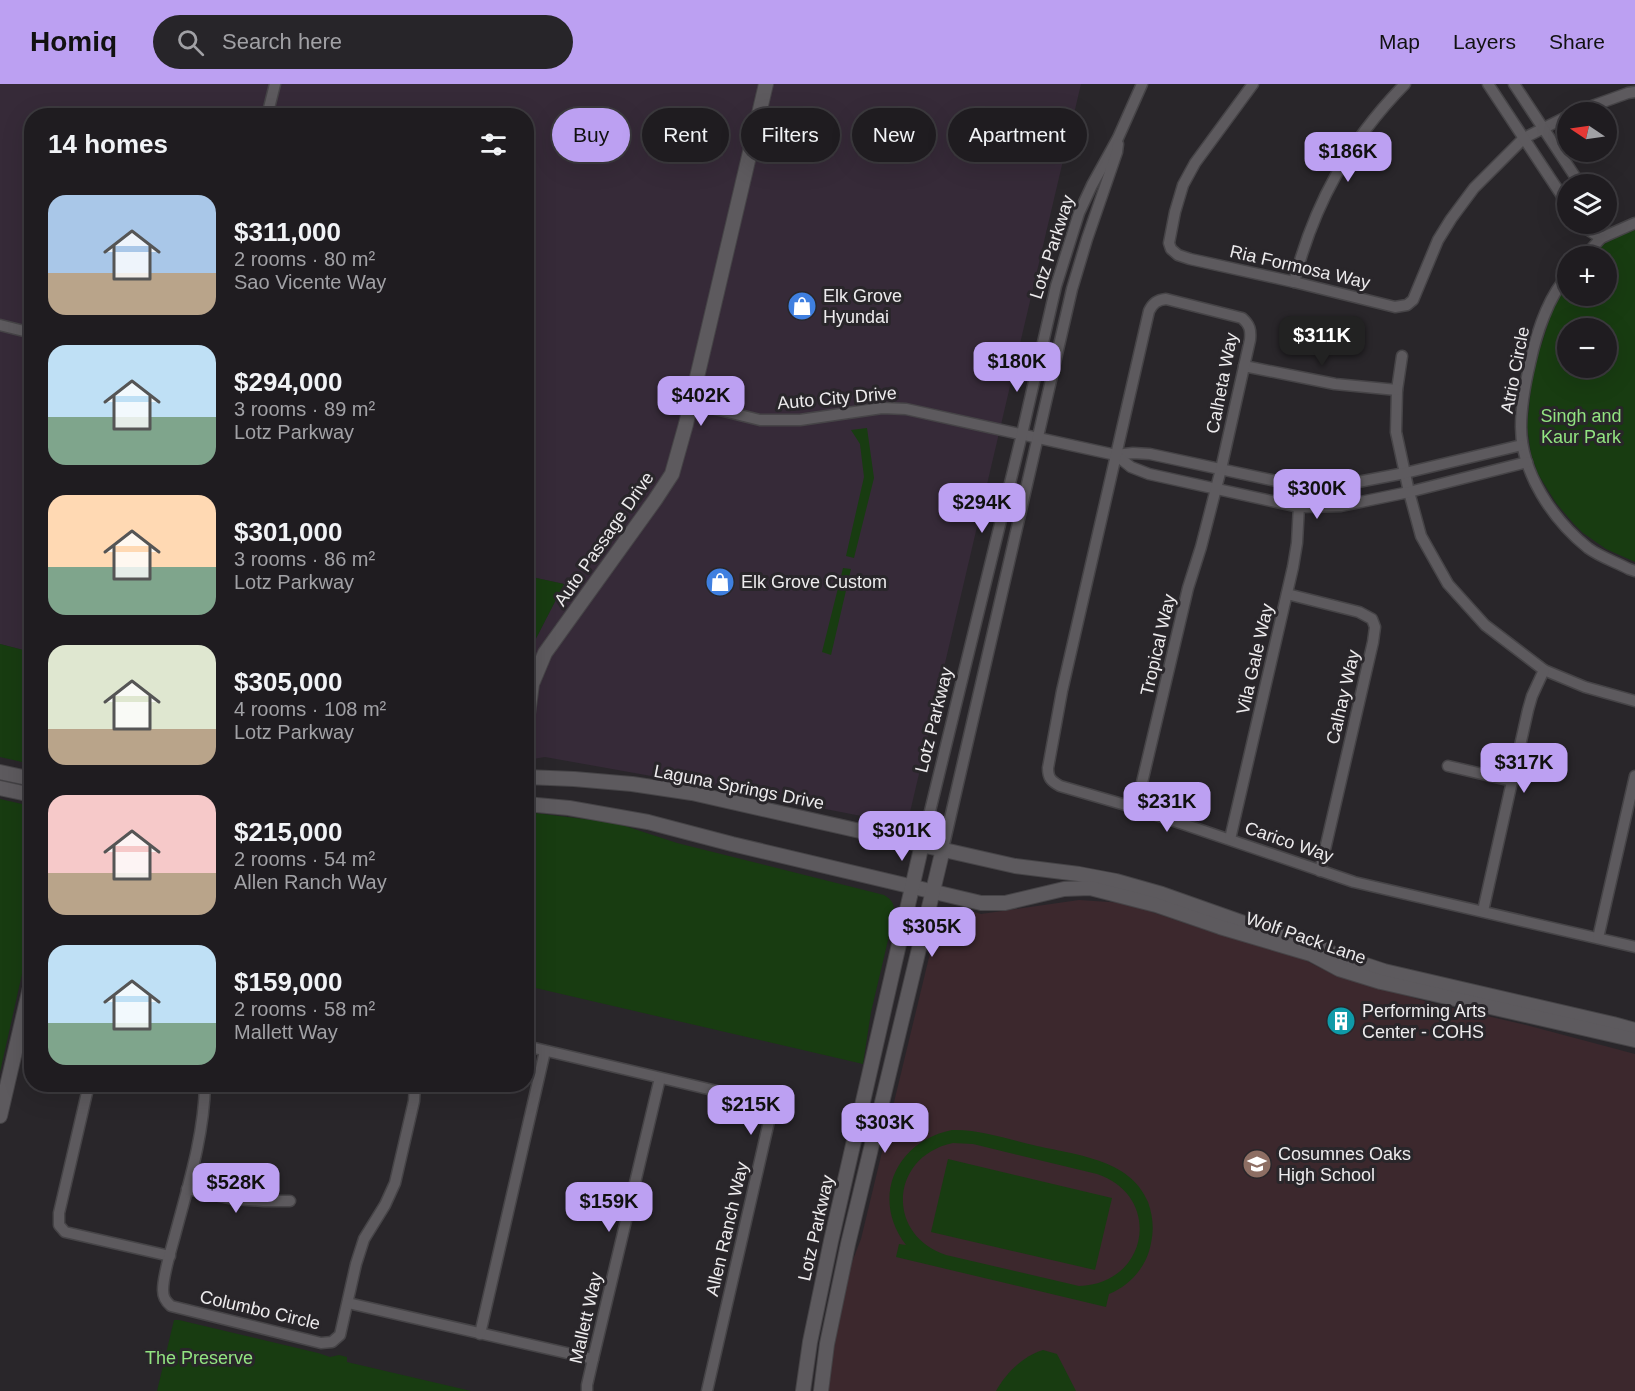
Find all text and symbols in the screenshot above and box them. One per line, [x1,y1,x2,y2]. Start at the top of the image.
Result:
search box [153,15,573,69]
text: Homiq [30,26,117,57]
icon: search [174,26,207,59]
text: Search here [222,29,342,54]
text: Map [1379,30,1420,53]
text: Layers [1453,30,1516,53]
text: Share [1549,30,1605,53]
north arrow [1557,102,1617,162]
map controls [1557,102,1617,378]
chip: Buy [552,108,630,162]
chip: Rent [642,108,729,162]
chip: Filters [741,108,840,162]
chip: New [852,108,936,162]
chip: Apartment [948,108,1087,162]
icon: filters [477,128,510,161]
text: 14 homes [48,129,168,159]
pin: $186K [1306,132,1390,183]
text: $186K [1319,140,1377,162]
button: layers [1557,174,1617,234]
street label: Lotz Parkway [1026,193,1078,301]
text: $311,000 [234,217,341,247]
icon: home [96,219,168,291]
street label: Ria Formosa Way [1228,241,1372,293]
button: + [1557,246,1617,306]
text: 2 rooms · 80 m² [234,248,375,270]
text: Sao Vicente Way [234,271,386,293]
place label: Elk Grove Hyundai [823,286,902,327]
shop icon: Elk Grove Hyundai [786,290,818,322]
pin: $311K [1280,316,1364,367]
button: − [1557,318,1617,378]
text: $311K [1293,324,1351,346]
street label: Atrio Circle [1497,325,1533,415]
street label: Calheta Way [1202,331,1242,435]
pin: $180K [975,342,1059,393]
text: $180K [988,350,1046,372]
text: $294,000 [234,367,342,397]
icon: home [96,369,168,441]
pin: $402K [659,376,743,427]
street label: Auto City Drive [776,383,898,413]
text: $402K [672,384,730,406]
text: 3 rooms · 89 m² [234,398,375,420]
park label: Singh and Kaur Park [1540,406,1622,447]
text: Lotz Parkway [234,421,354,443]
street label: Auto Passage Drive [550,468,658,610]
pin: $300K [1275,469,1359,520]
text: $300K [1288,477,1346,499]
pin: $294K [940,483,1024,534]
text: $294K [953,491,1011,513]
text: $301,000 [234,517,342,547]
icon: home [96,519,168,591]
text: 3 rooms · 86 m² [234,548,375,570]
shop icon: Elk Grove Custom [704,566,736,598]
text: Lotz Parkway [234,571,354,593]
place label: Elk Grove Custom [741,572,887,592]
street label: Tropical Way [1137,592,1179,698]
street label: Vila Gale Way [1233,602,1277,716]
street label: Calhay Way [1322,648,1364,746]
street label: Lotz Parkway [911,665,957,775]
text: $305,000 [234,667,342,697]
icon: home [96,669,168,741]
text: 4 rooms · 108 m² [234,698,386,720]
text: Lotz Parkway [234,721,354,743]
pin: $317K [1482,743,1566,794]
text: $317K [1495,751,1553,773]
street label: Laguna Springs Drive [652,761,826,813]
pin: $231K [1125,782,1209,833]
text: $231K [1138,790,1196,812]
pin: $301K [860,811,944,862]
text: $215,000 [234,817,342,847]
street label: Carico Way [1242,818,1336,866]
icon: home [96,819,168,891]
text: $301K [873,819,931,841]
text: 2 rooms · 54 m² [234,848,375,870]
text: Allen Ranch Way [234,871,387,893]
pin: $305K [890,907,974,958]
street label: Wolf Pack Lane [1243,908,1369,968]
text: $305K [903,915,961,937]
text: $159,000 [234,967,342,997]
icon: home [96,969,168,1041]
text: 2 rooms · 58 m² [234,998,375,1020]
place label: Performing Arts Center - COHS [1362,1001,1486,1042]
building icon: Performing Arts Center - COHS [1325,1005,1357,1037]
text: Mallett Way [234,1021,338,1043]
pin: $215K [709,1085,793,1136]
text: $215K [722,1093,780,1115]
pin: $303K [843,1103,927,1154]
text: $303K [856,1111,914,1133]
place label: Cosumnes Oaks High School [1278,1144,1411,1185]
school or university icon: Cosumnes Oaks High School [1241,1148,1273,1180]
street label: Allen Ranch Way [702,1160,752,1298]
pin: $528K [194,1163,278,1214]
text: $528K [207,1171,265,1193]
street label: Lotz Parkway [794,1173,838,1283]
pin: $159K [567,1182,651,1233]
text: $159K [580,1190,638,1212]
street label: Mallett Way [566,1270,606,1366]
street label: Columbo Circle [198,1286,322,1334]
park label: The Preserve [145,1348,253,1368]

